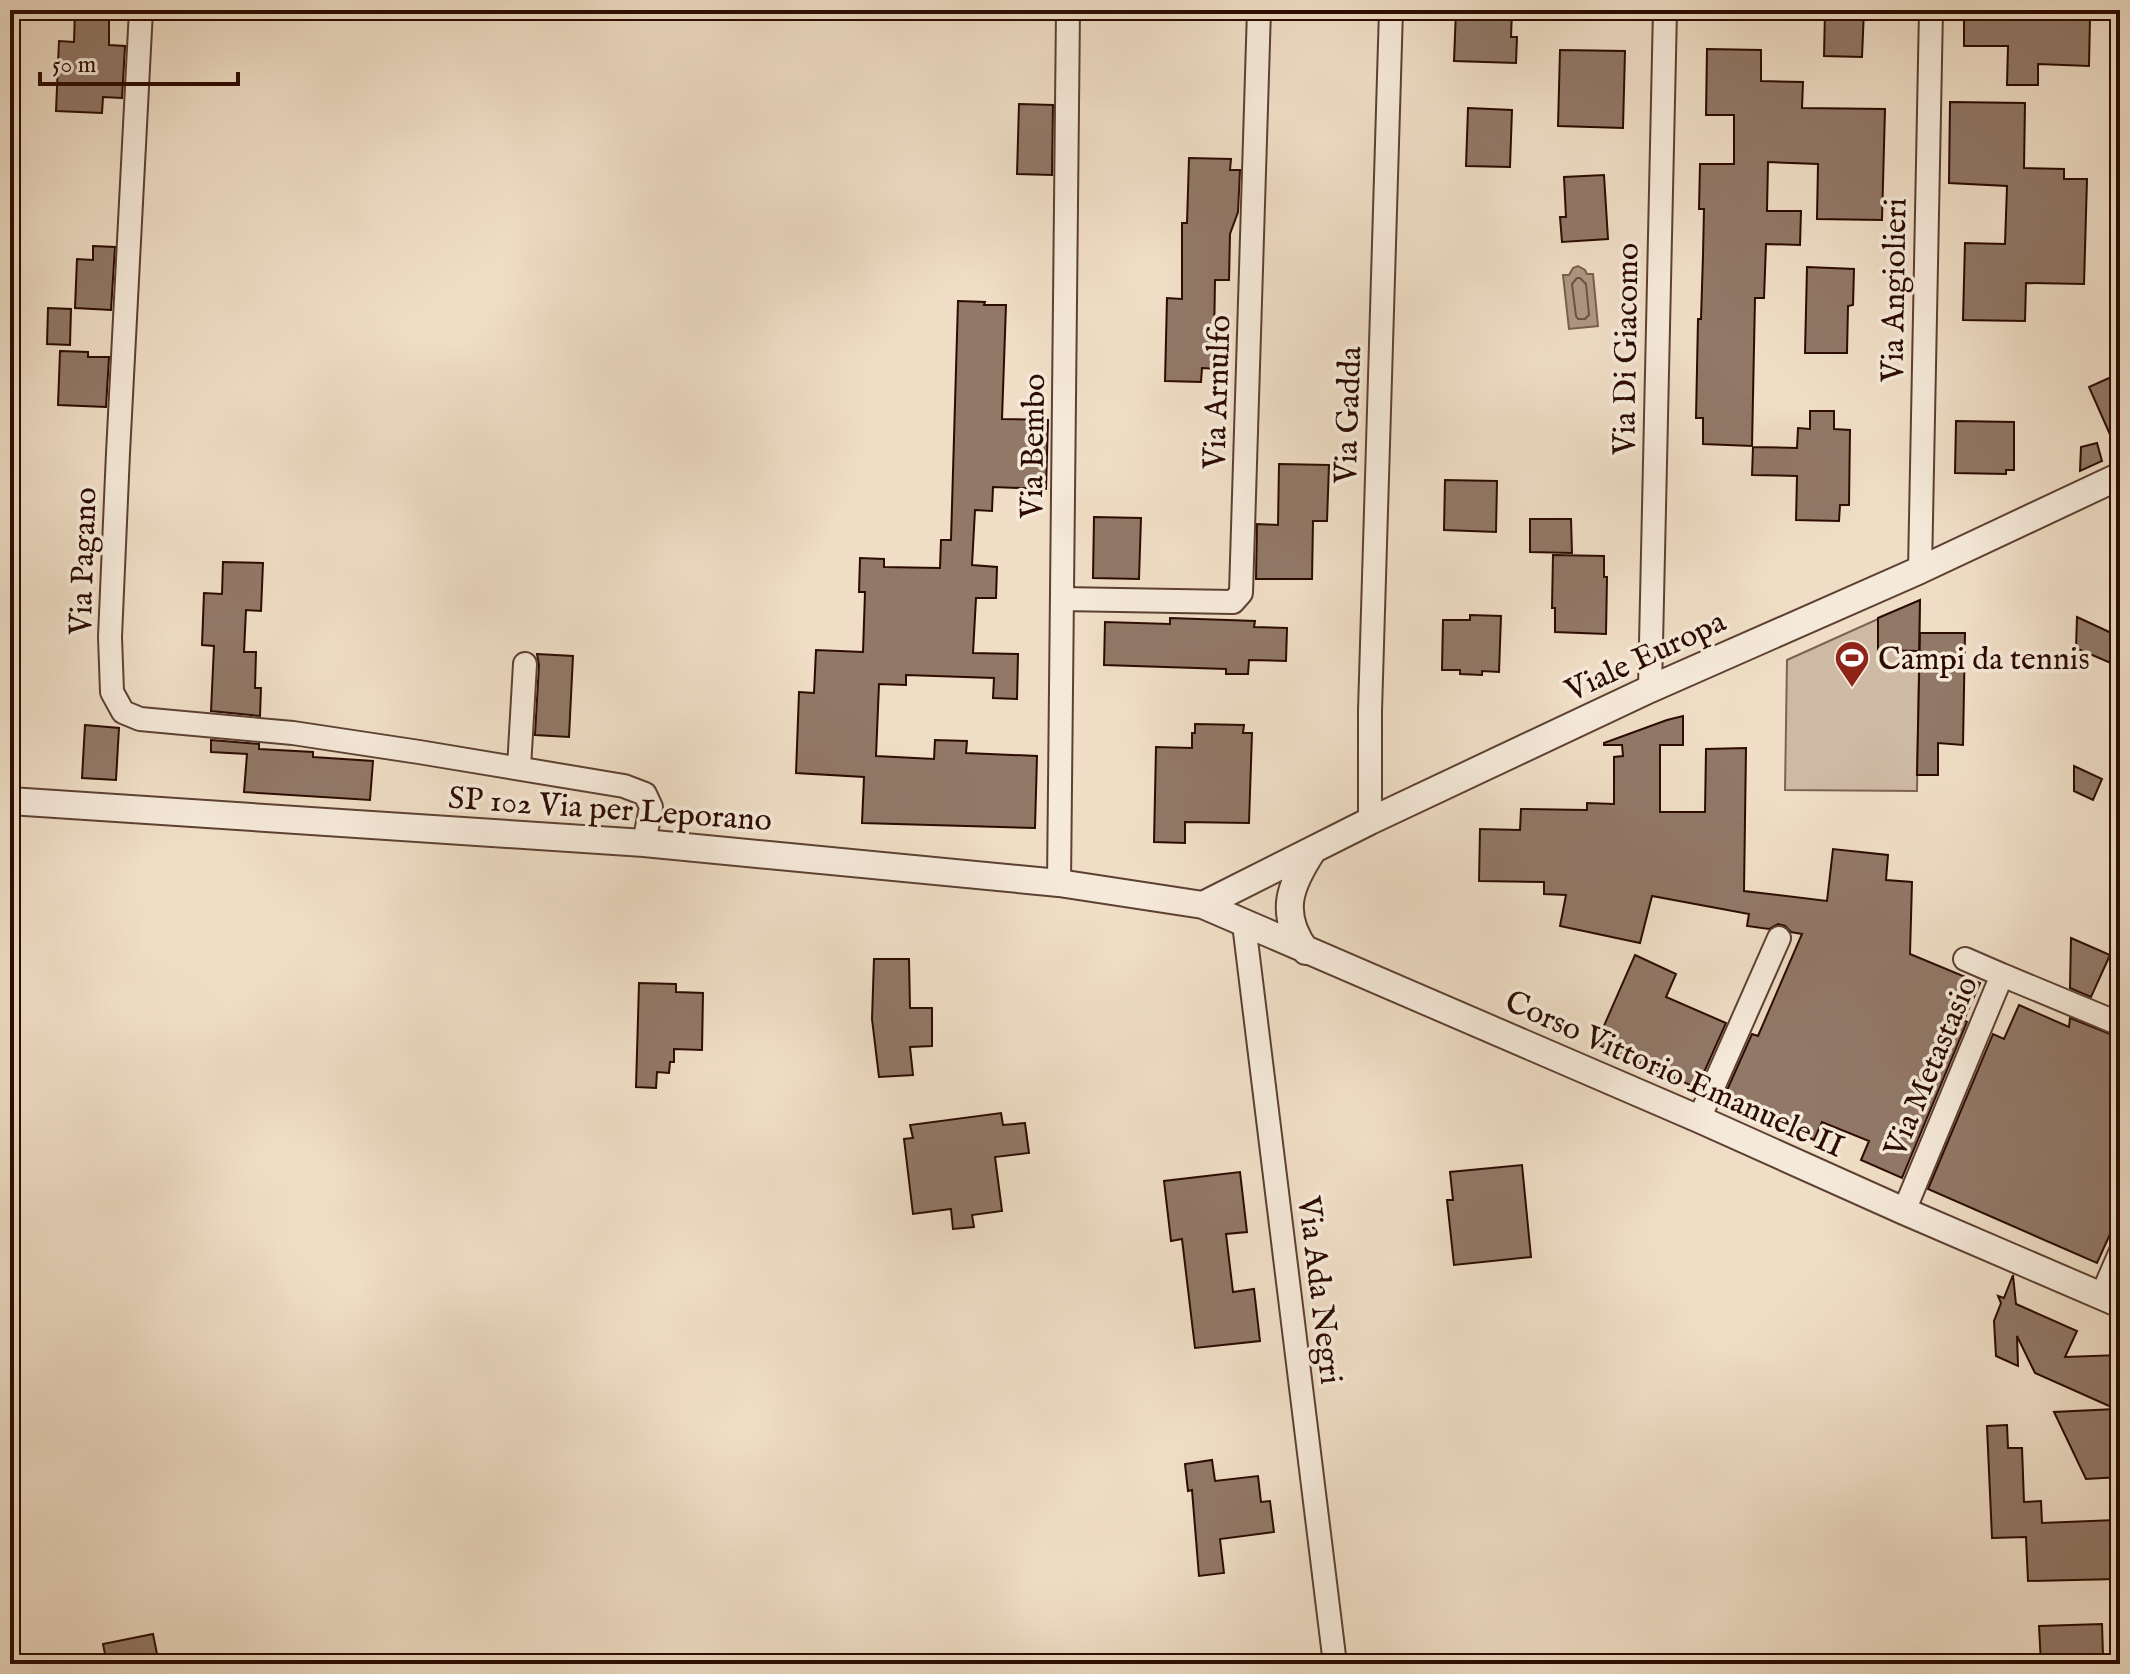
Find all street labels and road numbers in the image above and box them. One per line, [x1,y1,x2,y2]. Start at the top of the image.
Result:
street label: Via Angiolieri [1873,198,1918,383]
street label: Via Di Giacomo [1605,243,1650,456]
street label: Via Arnulfo [1195,314,1242,471]
street label: Via Gadda [1327,345,1372,486]
street label: Via Bembo [1013,373,1056,520]
street label: Via Pagano [61,486,108,637]
street label: Viale Europa [1558,602,1733,713]
street label: SP 102 Via per Leporano [447,779,773,842]
street label: Via Metastasio [1875,970,1989,1165]
street label: Corso Vittorio Emanuele II [1498,982,1850,1169]
street label: Via Ada Negri [1287,1193,1350,1387]

